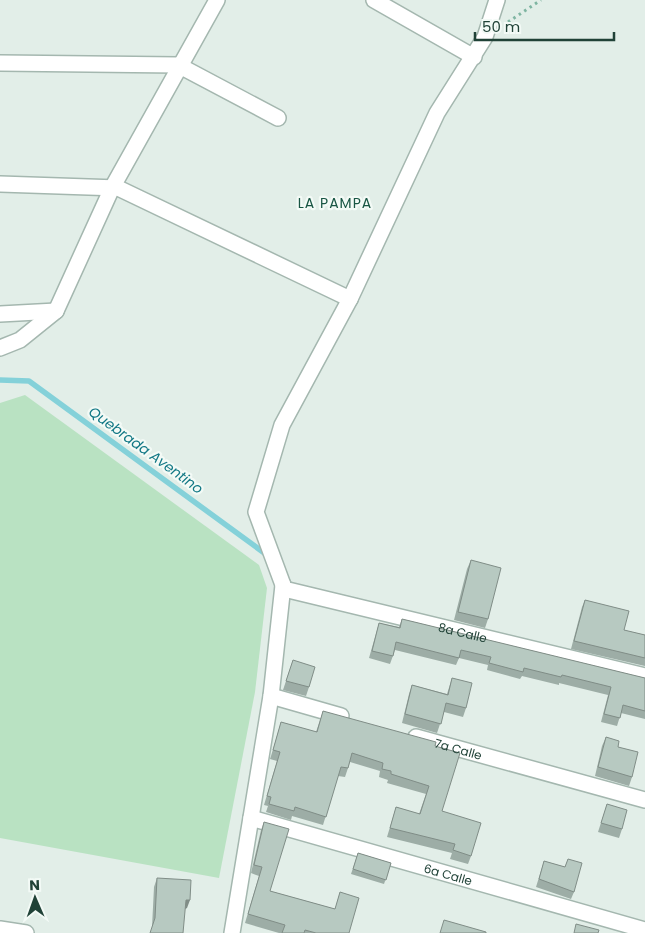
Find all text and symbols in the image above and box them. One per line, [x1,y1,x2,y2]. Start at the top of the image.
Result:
scale bar [475,10,614,42]
text: 50 m [482,16,520,37]
district label: LA PAMPA [298,193,372,213]
water label: Quebrada Aventino [85,402,207,498]
street label: 8a Calle [437,618,489,646]
street label: 7a Calle [433,734,484,763]
street label: 6a Calle [422,859,474,889]
north arrow [10,873,60,923]
text: N [29,875,40,895]

